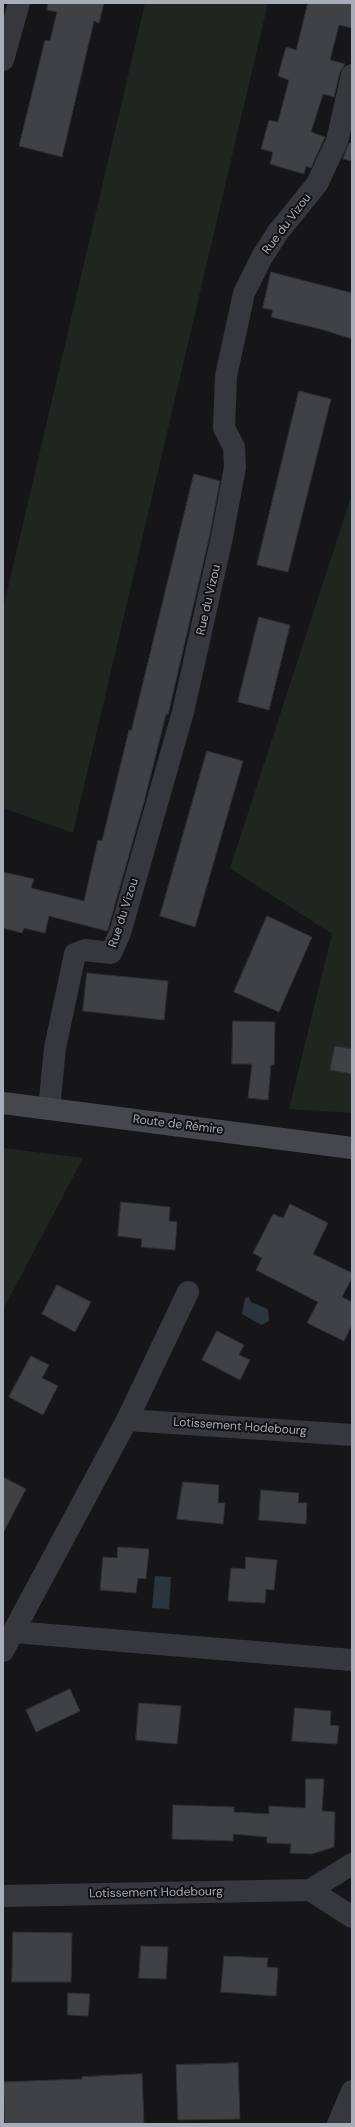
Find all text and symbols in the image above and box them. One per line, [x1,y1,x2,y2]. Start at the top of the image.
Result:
street label: Rue du Vizou [260,191,314,257]
street label: Rue du Vizou [194,563,224,637]
street label: Rue du Vizou [106,877,142,949]
street label: Route de Rémire [132,1112,224,1138]
street label: Lotissement Hodebourg [173,1415,307,1439]
street label: Lotissement Hodebourg [89,1885,223,1901]

